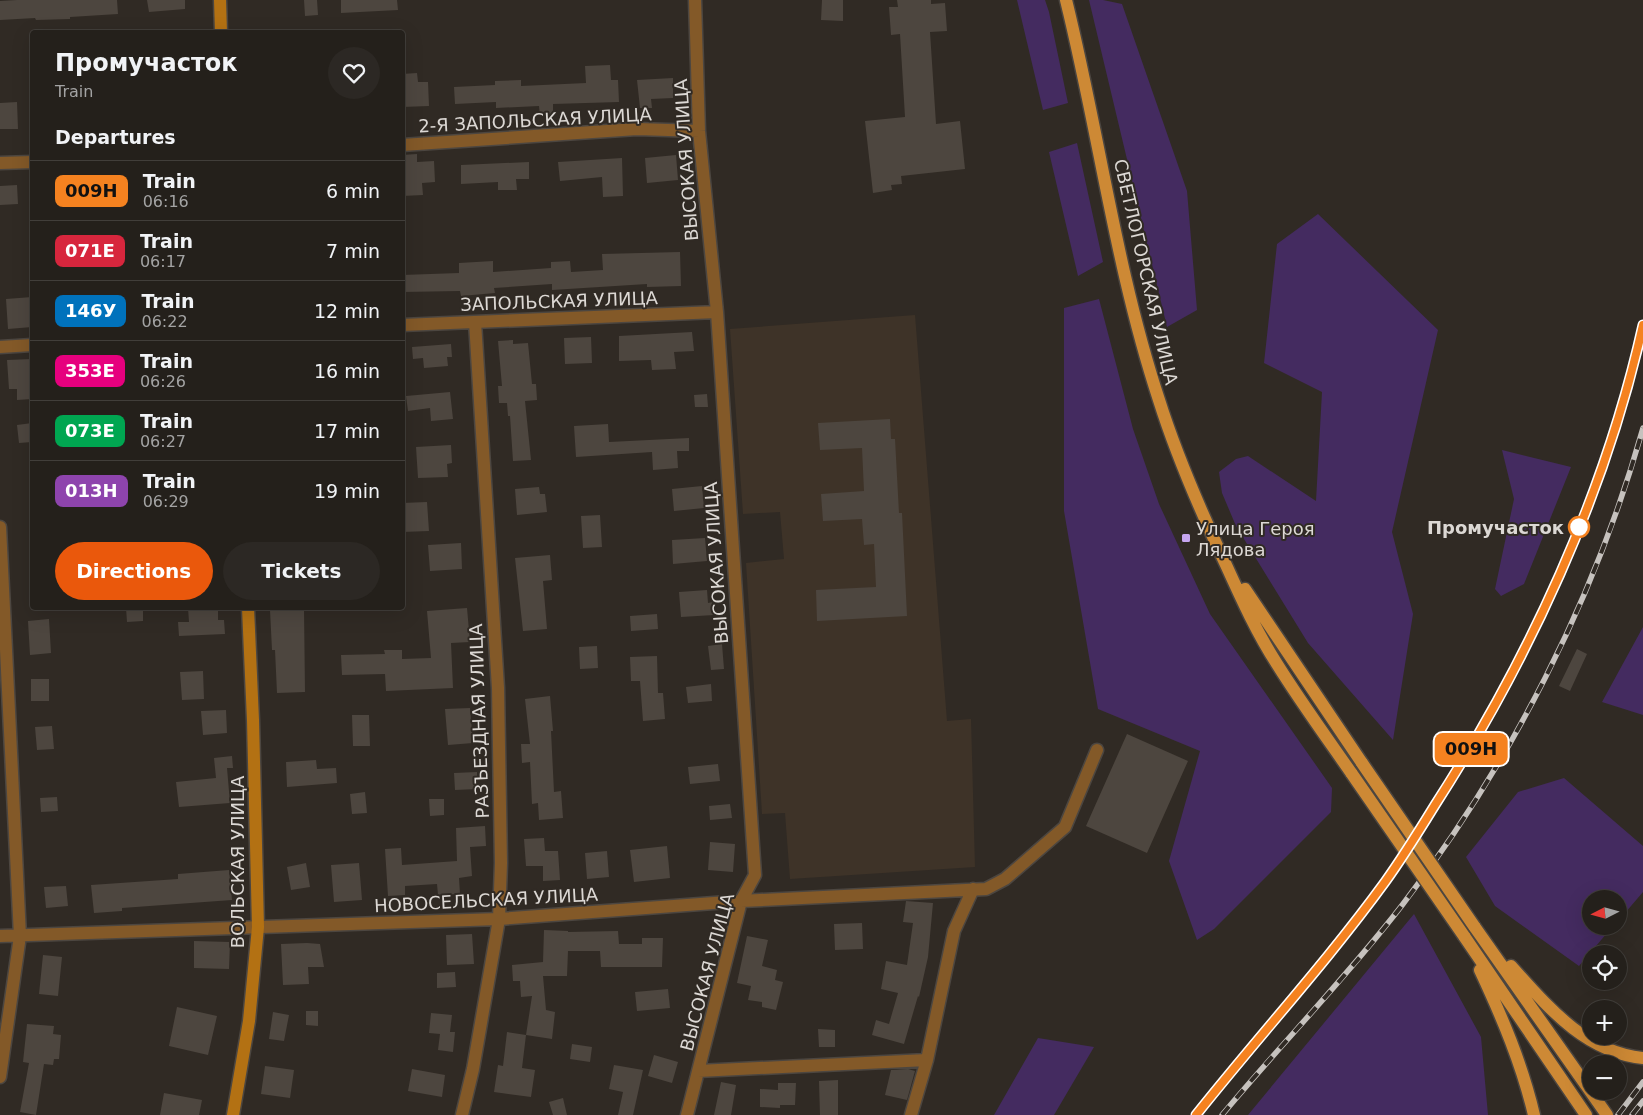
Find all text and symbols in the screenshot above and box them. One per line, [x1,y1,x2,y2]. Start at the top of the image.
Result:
button: heart [328,47,380,99]
text: Промучасток [55,49,238,77]
street label: ВЫСОКАЯ УЛИЦА [670,78,702,242]
text: Train [55,82,93,101]
street label: 2-Я ЗАПОЛЬСКАЯ УЛИЦА [418,103,653,137]
text: Departures [55,126,176,148]
street label: СВЕТЛОГОРСКАЯ УЛИЦА [1110,157,1182,388]
text: Train [143,170,196,192]
text: 009Н [65,180,118,201]
text: 6 min [326,180,380,202]
text: 06:16 [143,192,189,211]
text: Train [140,230,193,252]
text: 071Е [65,240,115,261]
text: 7 min [326,240,380,262]
text: 06:17 [140,252,186,271]
street label: ЗАПОЛЬСКАЯ УЛИЦА [460,287,659,315]
text: Train [141,290,195,312]
text: 146У [65,300,116,321]
text: 12 min [314,300,380,322]
text: 06:22 [141,312,188,331]
text: Train [140,350,193,372]
text: 353Е [65,360,115,381]
text: 16 min [314,360,380,382]
text: 06:26 [140,372,186,391]
text: Train [140,410,193,432]
text: 073Е [65,420,115,441]
text: 17 min [314,420,380,442]
text: 06:27 [140,432,186,451]
text: Train [143,470,196,492]
text: 013Н [65,480,118,501]
text: 19 min [314,480,380,502]
street label: ВЫСОКАЯ УЛИЦА [700,481,732,645]
text: 06:29 [143,492,189,511]
marker: Промучасток [1568,516,1590,538]
place label: Промучасток [1427,517,1564,538]
place label: Улица Героя Лядова [1196,518,1315,560]
marker: Улица Героя Лядова [1180,532,1192,544]
button: Directions [55,542,213,600]
button: Tickets [223,542,380,600]
street label: РАЗЪЕЗДНАЯ УЛИЦА [465,623,493,819]
line badge: 009Н [1436,733,1506,765]
text: 009Н [1445,738,1497,759]
street label: ВОЛЬСКАЯ УЛИЦА [227,775,248,948]
street label: НОВОСЕЛЬСКАЯ УЛИЦА [374,884,599,916]
street label: ВЫСОКАЯ УЛИЦА [676,890,738,1053]
north arrow [1582,890,1628,935]
map controls [1582,890,1627,1100]
button: locate [1582,945,1627,990]
button: + [1582,1000,1627,1045]
button: − [1582,1055,1627,1100]

